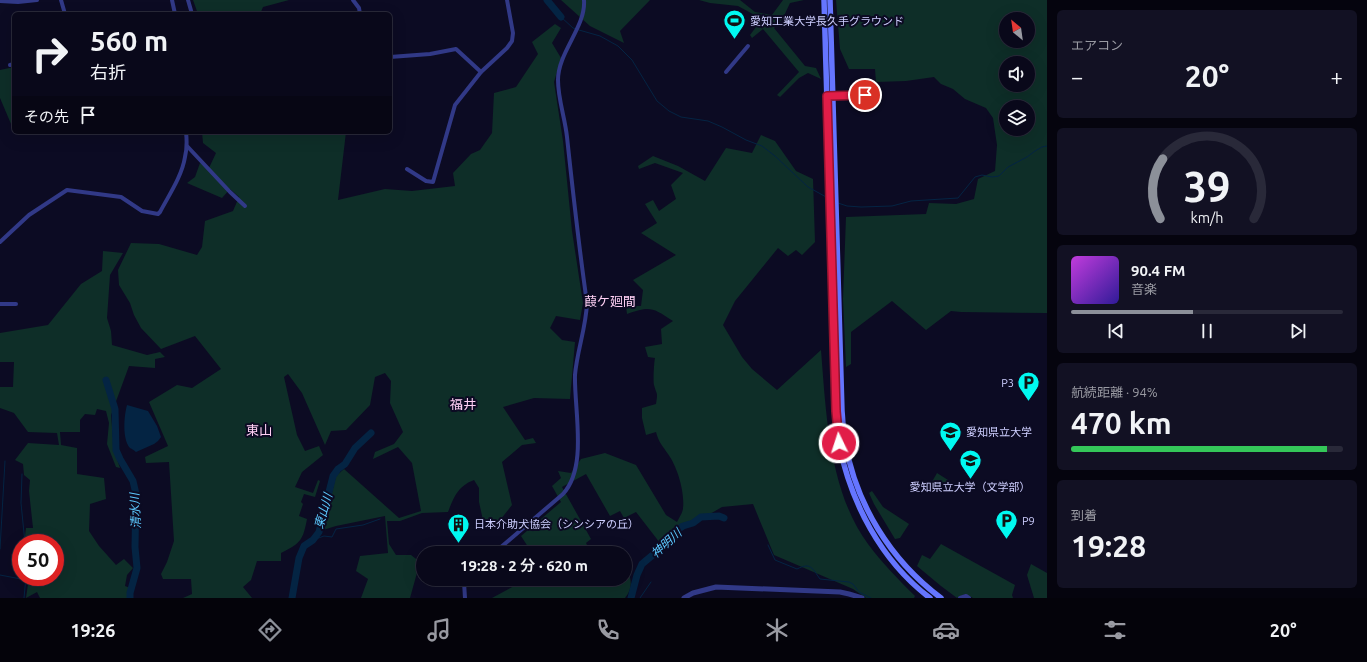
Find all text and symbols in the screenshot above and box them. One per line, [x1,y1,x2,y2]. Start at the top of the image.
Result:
sports icon: 愛知工業大学長久手グラウンド [721,8,747,41]
north arrow [999,12,1035,48]
map controls [999,12,1035,136]
place label: 愛知工業大学長久手グラウンド [750,15,904,27]
text: 560 m [90,25,168,56]
icon: right [24,28,76,80]
text: エアコン [1071,38,1123,52]
button: sound [999,56,1035,92]
text: 20° [1185,59,1229,93]
text: 右折 [90,62,126,82]
text: − [1071,64,1083,89]
text: + [1331,64,1343,89]
pin [848,78,882,112]
icon: arrive [854,84,876,106]
button: layers [999,100,1035,136]
icon: arrive [77,104,99,126]
text: その先 [24,108,69,125]
text: 39 [1184,163,1230,210]
text: km/h [1191,210,1223,226]
text: 90.4 FM [1131,262,1185,279]
text: 音楽 [1131,282,1157,296]
district label: 葭ケ廻間 [584,294,636,308]
icon: previous [1105,320,1127,342]
icon: pause [1196,320,1218,342]
icon: next [1287,320,1309,342]
parking icon: P3 [1016,370,1042,403]
place label: P3 [1001,377,1014,389]
text: 航続距離 · 94% [1071,385,1158,399]
district label: 福井 [450,397,476,411]
text: 470 km [1071,406,1172,440]
school or university icon: 愛知県立大学 [938,419,964,452]
position arrow [818,422,860,464]
district label: 東山 [246,423,272,437]
place label: 愛知県立大学 [966,426,1032,438]
school or university icon: 愛知県立大学（文学部） [957,448,983,481]
place label: 愛知県立大学（文学部） [910,481,1031,493]
water label: 東山川 [312,490,335,530]
water label: 清水川 [127,491,142,529]
parking icon: P9 [993,508,1019,541]
text: 到着 [1071,508,1097,522]
building icon: 日本介助犬協会（シンシアの丘） [446,511,472,544]
place label: P9 [1022,515,1035,527]
place label: 日本介助犬協会（シンシアの丘） [474,518,639,530]
water label: 神明川 [648,525,685,560]
text: 19:28 [1071,529,1146,563]
speed limit sign: 50 [12,534,64,586]
text: 19:28 · 2 分 · 620 m [460,557,588,574]
icon: directions [256,616,284,644]
icon: music [425,616,453,644]
icon: phone [594,616,622,644]
icon: climate [763,616,791,644]
icon: car [932,616,960,644]
icon: filters [1101,616,1129,644]
text: 19:26 [70,620,116,640]
text: 20° [1270,620,1297,640]

